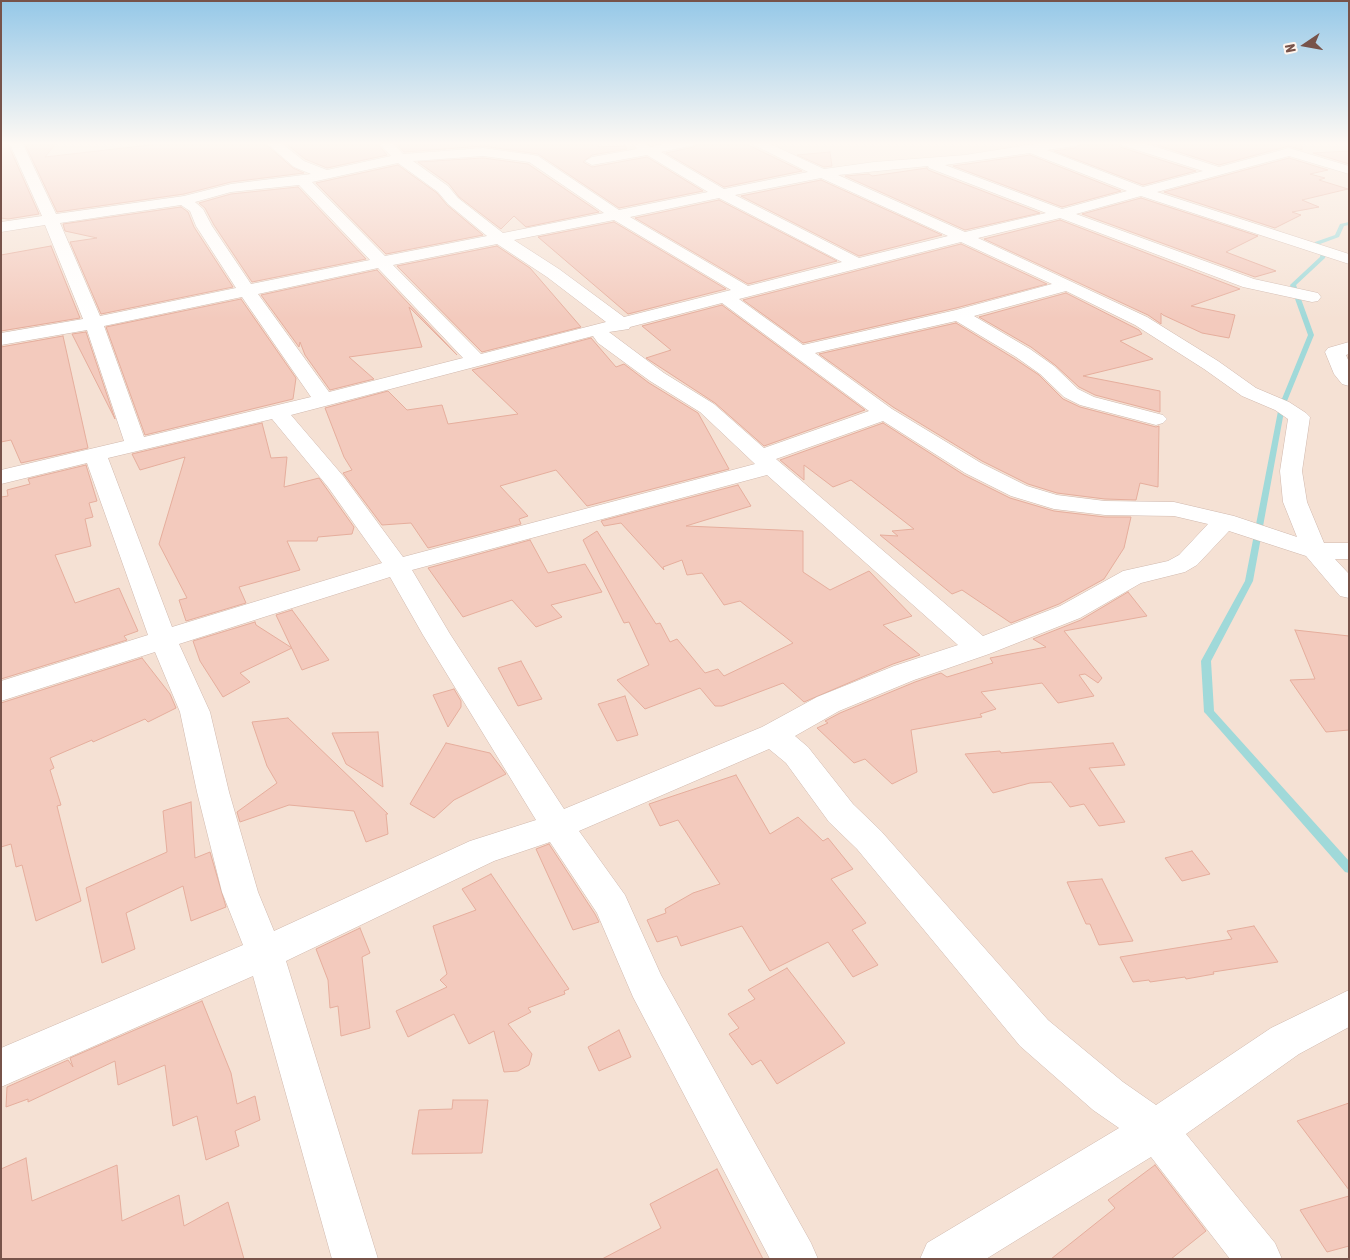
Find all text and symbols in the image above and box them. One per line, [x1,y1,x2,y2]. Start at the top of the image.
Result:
north arrow [1280,20,1330,70]
text: N [1282,42,1299,54]

